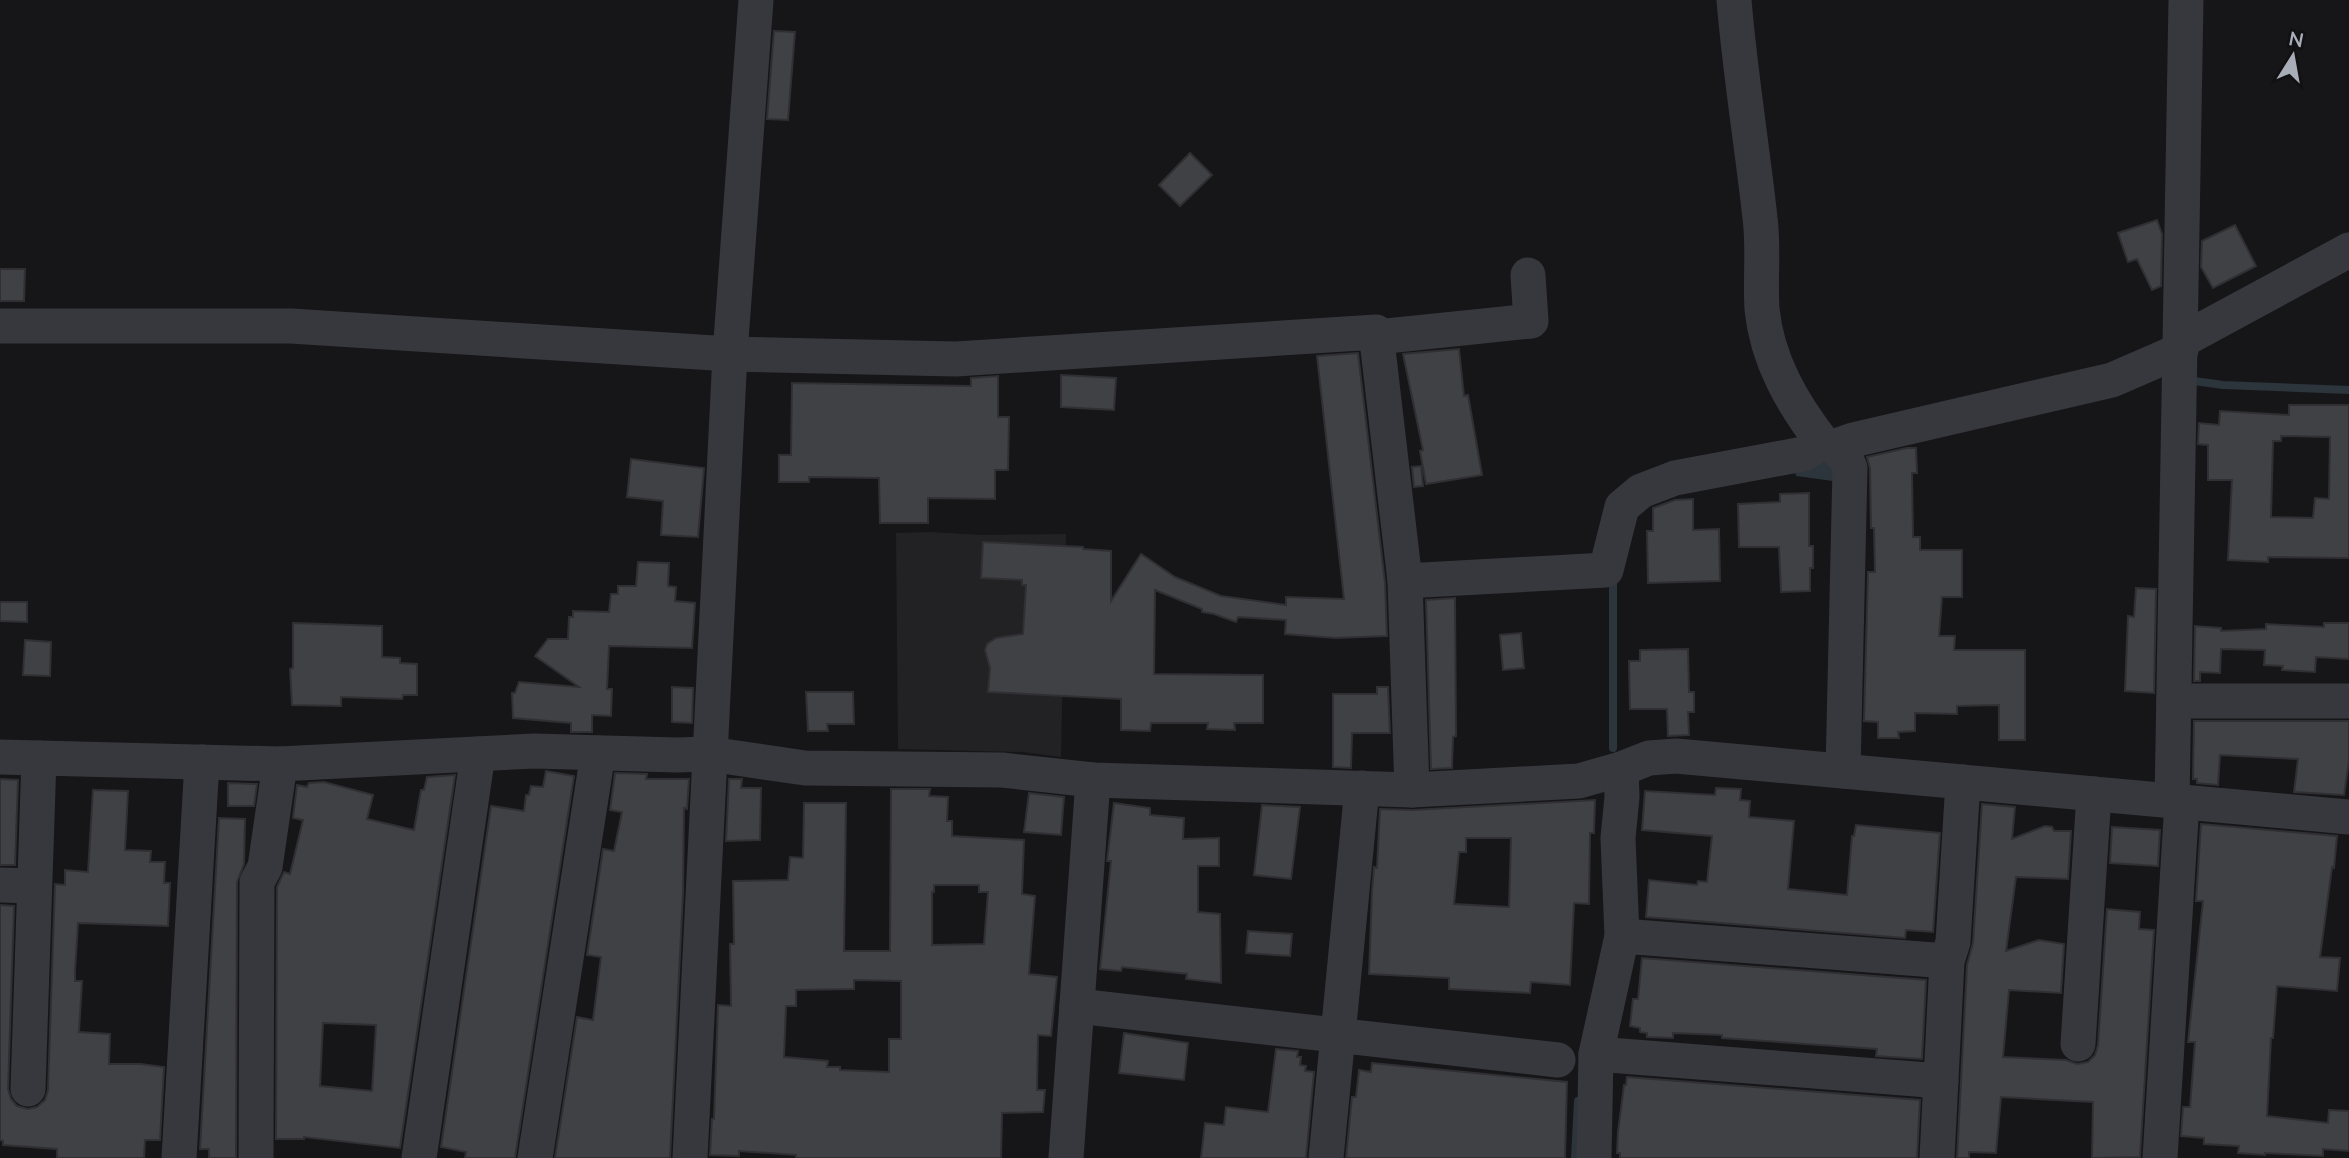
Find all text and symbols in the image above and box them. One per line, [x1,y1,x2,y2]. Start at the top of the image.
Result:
north arrow [2258,21,2328,91]
text: N [2287,26,2306,52]

